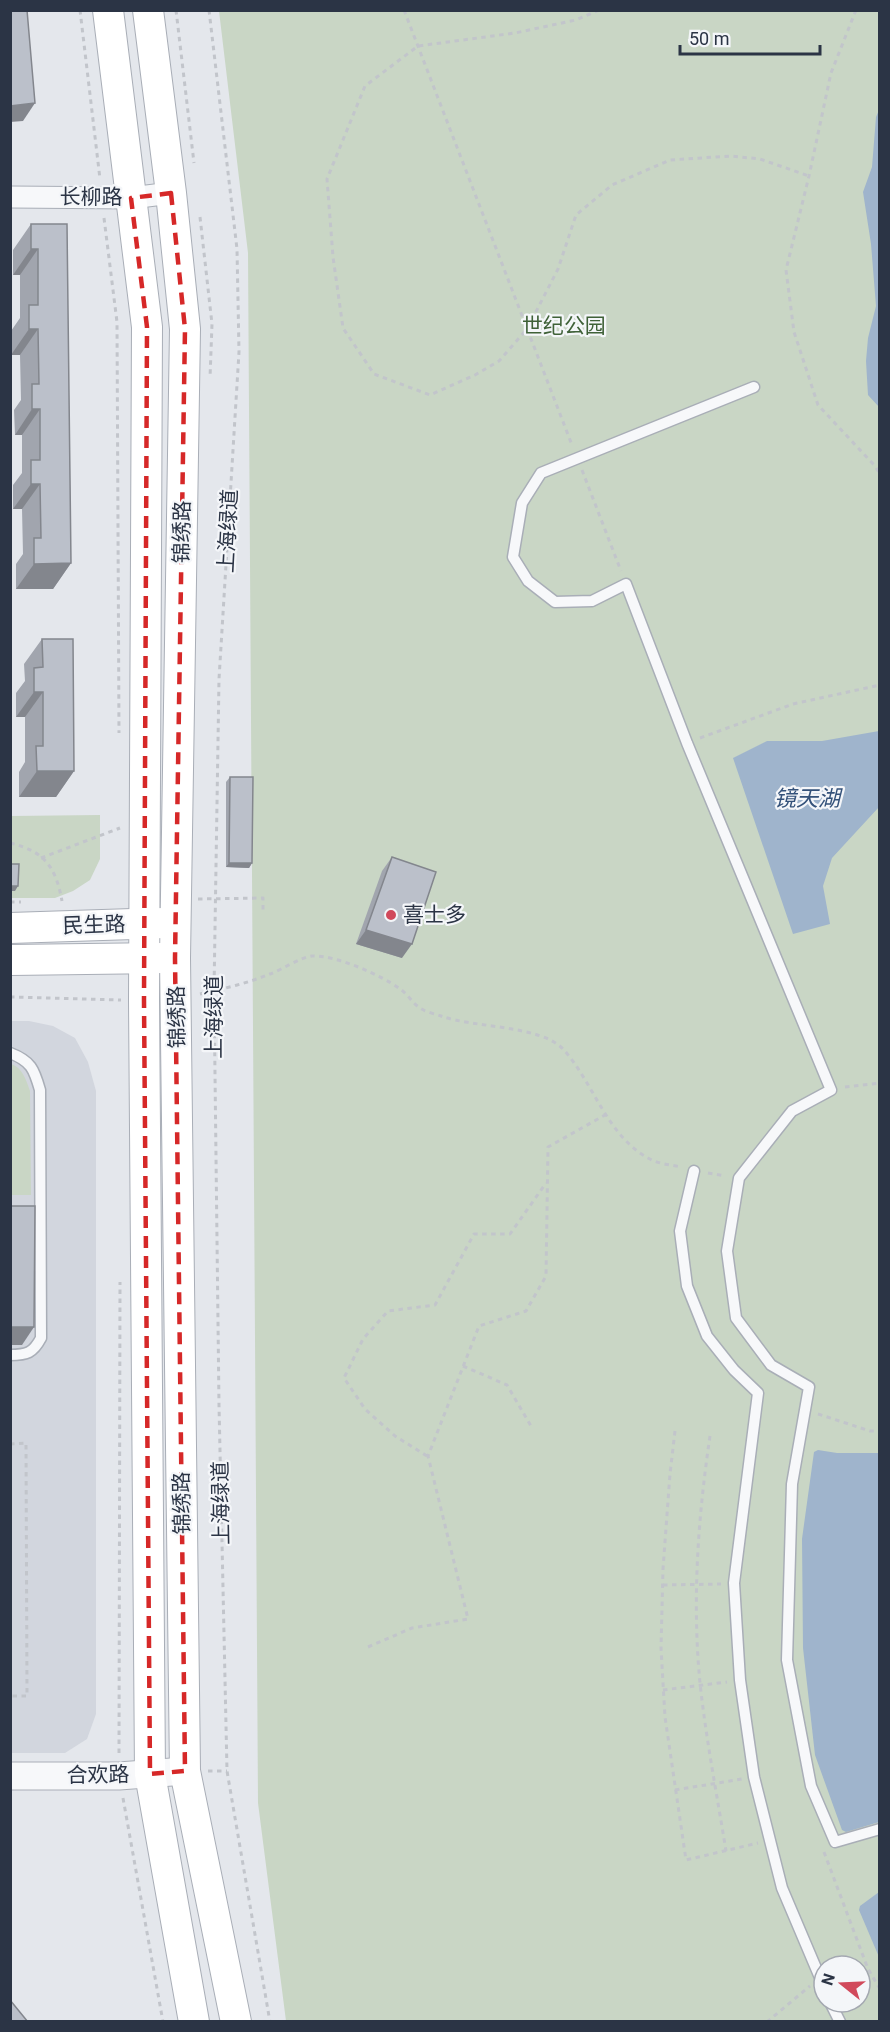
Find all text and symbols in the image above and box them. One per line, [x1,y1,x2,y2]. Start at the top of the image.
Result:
scale bar [680,18,820,56]
text: 50 m [689,28,729,49]
street label: 长柳路 [60,185,123,209]
park label: 世纪公园 [522,314,606,338]
street label: 上海绿道 [214,488,242,574]
street label: 锦绣路 [169,500,195,564]
water label: 镜天湖 [774,786,843,811]
place label: 喜士多 [403,903,466,927]
marker: 喜士多 [384,908,398,922]
street label: 民生路 [62,912,126,938]
street label: 上海绿道 [202,975,226,1059]
street label: 锦绣路 [164,985,190,1049]
street label: 上海绿道 [208,1461,234,1545]
street label: 锦绣路 [169,1471,195,1535]
street label: 合欢路 [66,1762,130,1788]
north arrow [812,1954,872,2014]
text: N [817,1971,839,1988]

